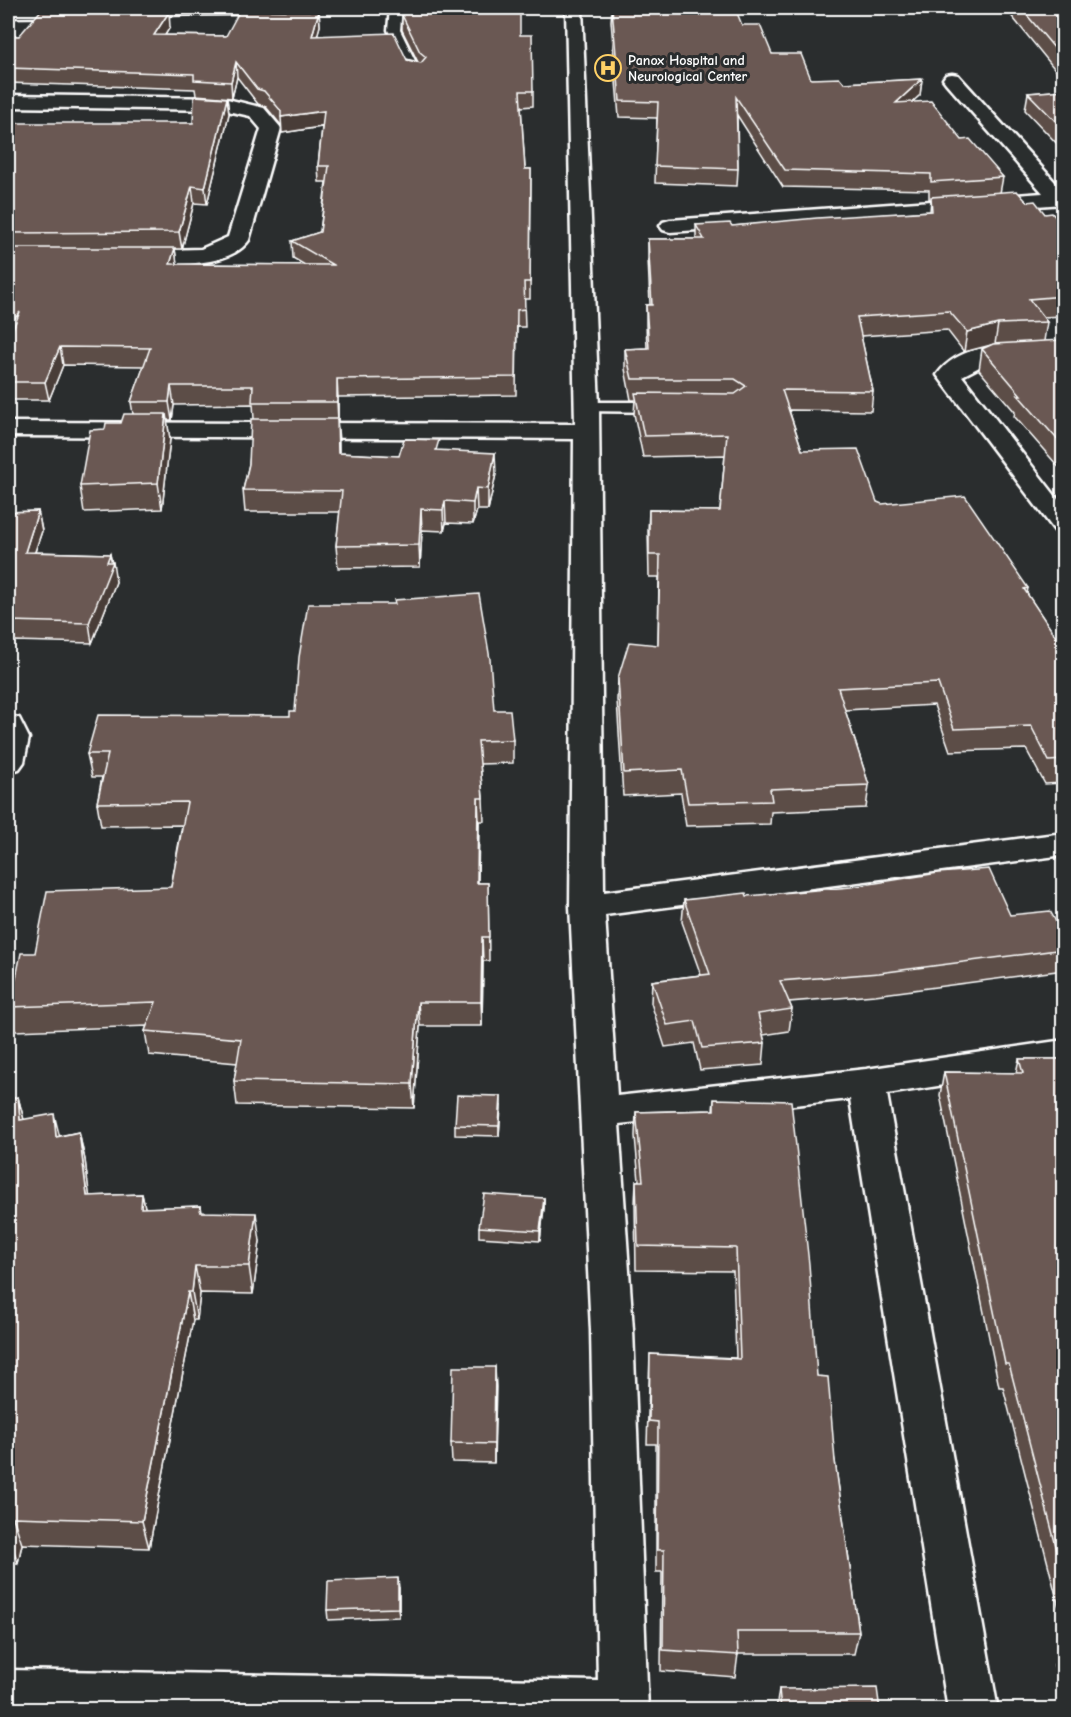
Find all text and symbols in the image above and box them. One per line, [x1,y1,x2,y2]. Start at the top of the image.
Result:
place label: Panox Hospital and Neurological Center [628,52,748,85]
hospital icon: Panox Hospital and Neurological Center [593,53,623,83]

